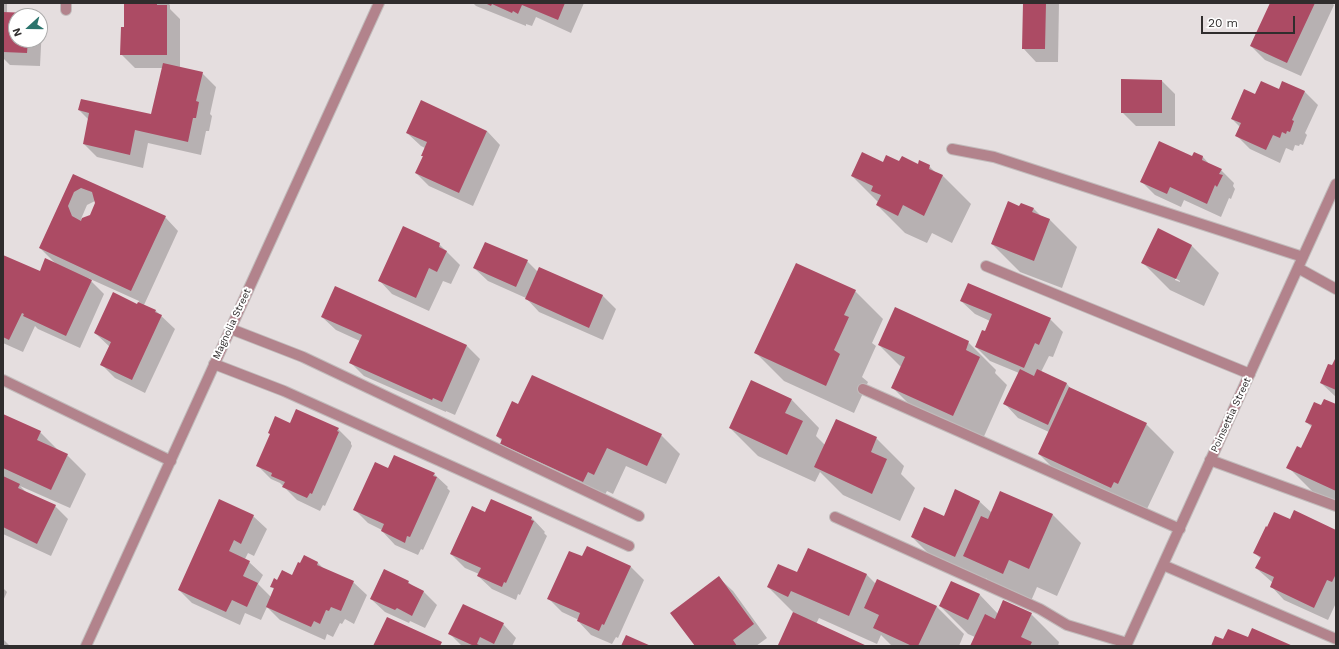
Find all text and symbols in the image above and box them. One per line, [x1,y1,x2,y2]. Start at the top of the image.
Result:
north arrow [8,8,48,48]
scale bar [1203,8,1297,34]
text: 20 m [1208,16,1238,30]
text: N [10,26,25,38]
street label: Magnolia Street [210,287,254,361]
street label: Poinsettia Street [1208,376,1254,454]

